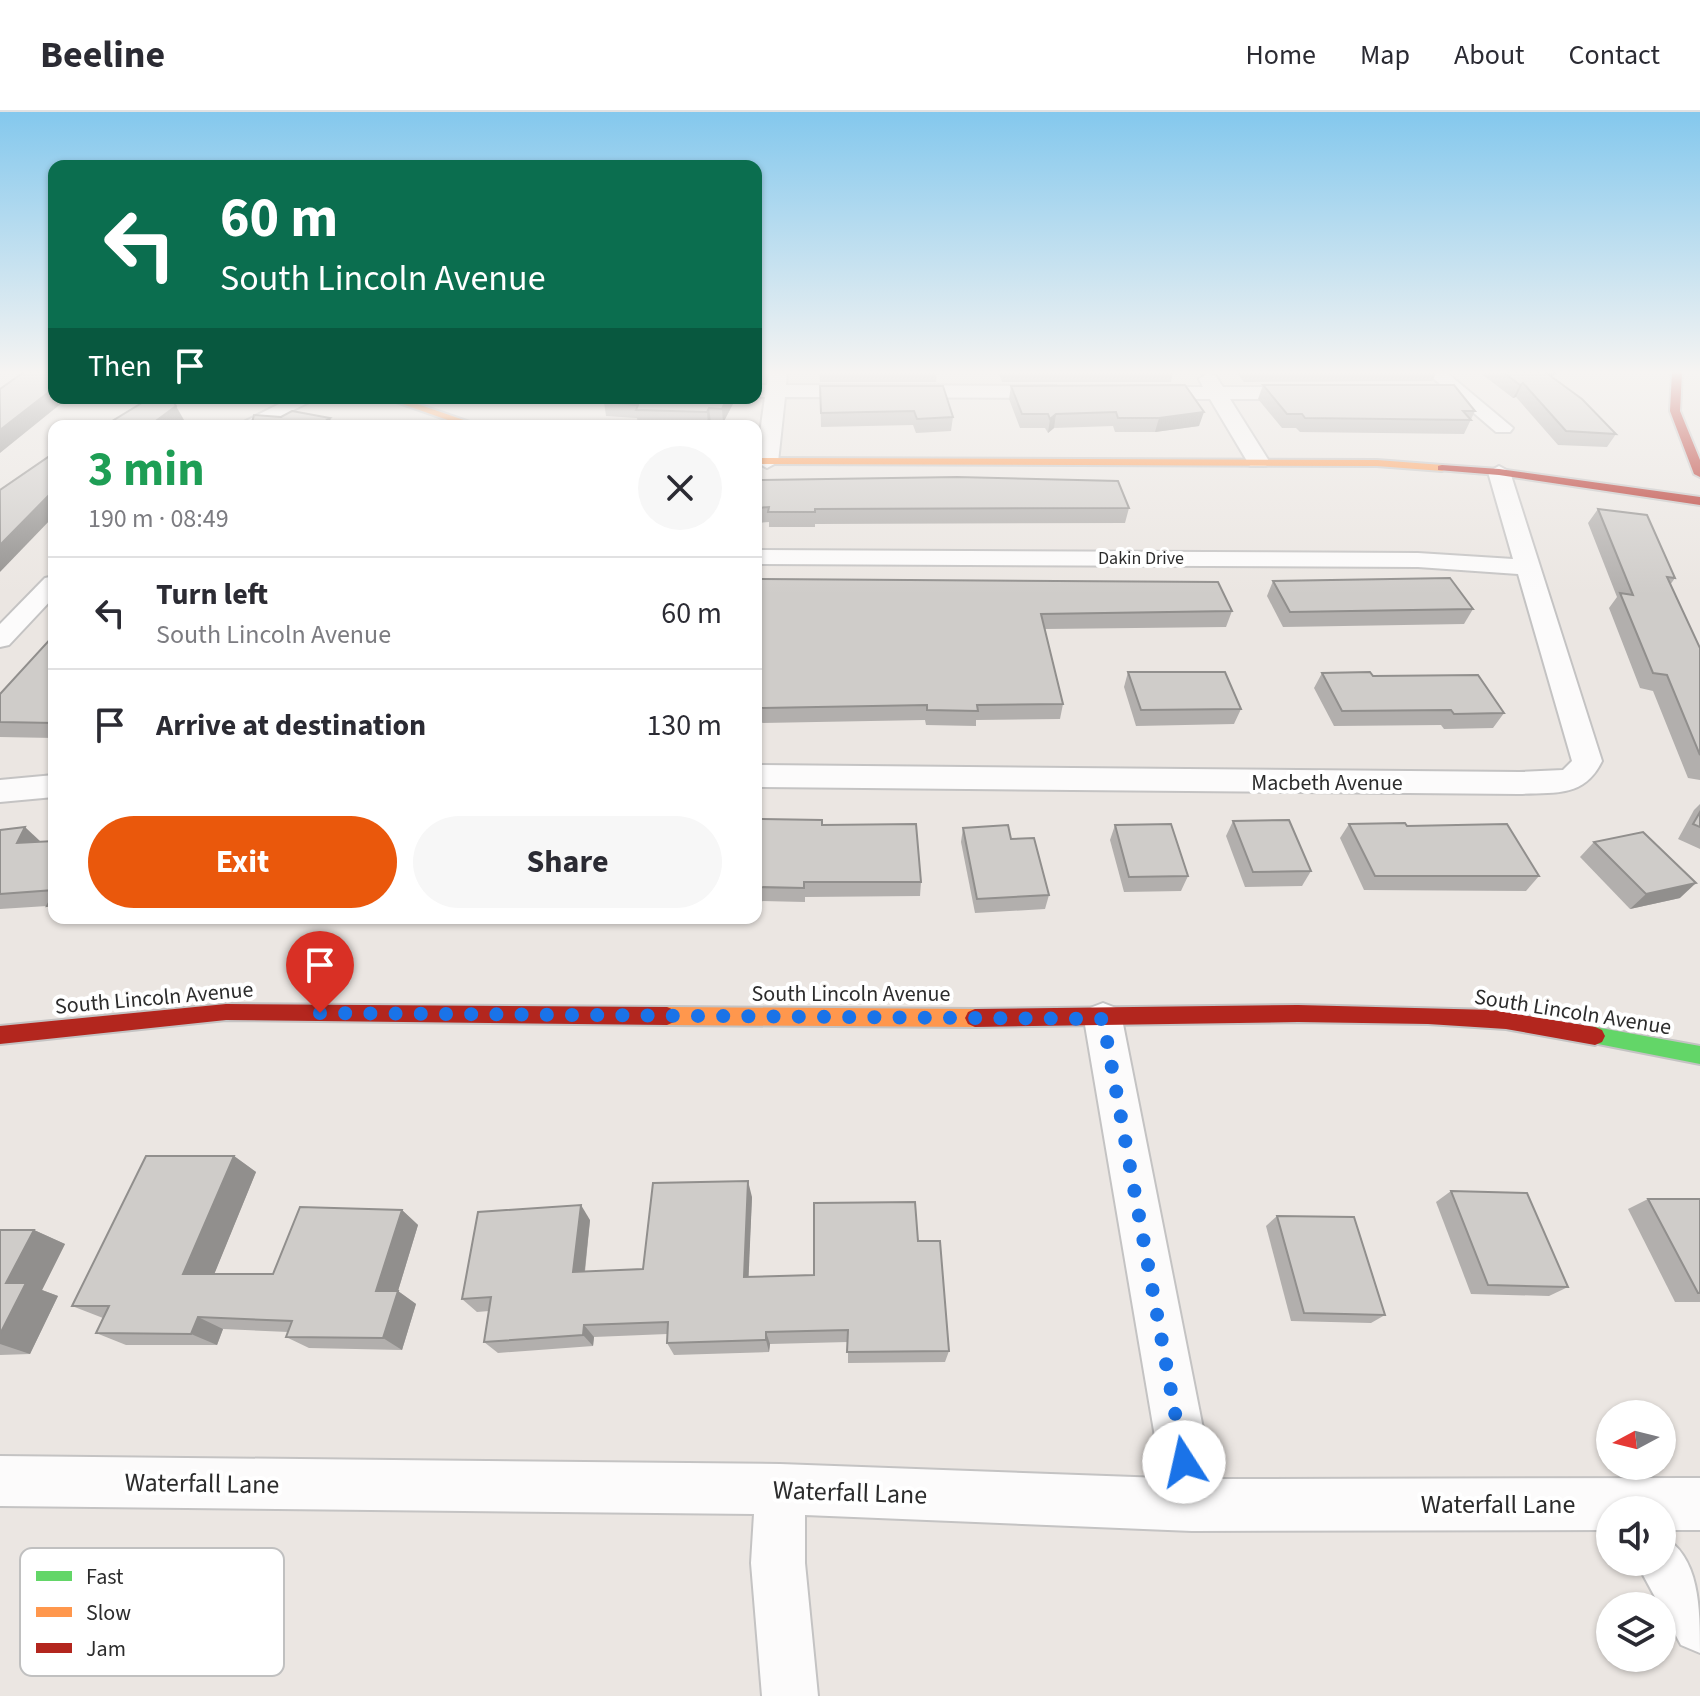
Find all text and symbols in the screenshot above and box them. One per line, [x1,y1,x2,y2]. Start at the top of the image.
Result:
text: Beeline [40,28,165,82]
text: Home [1245,35,1316,75]
text: Map [1360,35,1410,75]
text: About [1454,35,1525,75]
text: Contact [1569,35,1660,75]
text: 60 m [220,179,338,258]
icon: left [88,192,192,296]
text: South Lincoln Avenue [220,253,546,304]
icon: arrive [168,344,212,388]
text: Then [88,345,152,388]
text: 3 min [88,436,205,504]
button: close [638,446,722,530]
text: 190 m · 08:49 [88,500,229,537]
street label: Dakin Drive [1098,546,1184,571]
text: Turn left [156,573,268,616]
icon: left [88,591,132,635]
text: 60 m [661,592,722,635]
text: South Lincoln Avenue [156,616,391,653]
icon: arrive [88,703,132,747]
text: Arrive at destination [156,704,426,747]
text: 130 m [646,704,722,747]
street label: Macbeth Avenue [1251,767,1403,799]
button: Exit [88,816,397,908]
button: Share [413,816,722,908]
pin [286,931,354,1013]
icon: arrive [298,943,342,987]
street label: South Lincoln Avenue [54,973,255,1023]
street label: South Lincoln Avenue [752,978,951,1010]
street label: South Lincoln Avenue [1472,981,1674,1043]
north arrow [1596,1400,1676,1480]
map controls [1596,1400,1676,1672]
position arrow [1142,1420,1226,1504]
street label: Waterfall Lane [124,1464,280,1503]
street label: Waterfall Lane [772,1471,928,1514]
street label: Waterfall Lane [1421,1486,1575,1523]
button: sound [1596,1496,1676,1576]
legend [20,1548,284,1676]
text: Fast [86,1561,124,1593]
button: layers [1596,1592,1676,1672]
text: Slow [86,1597,131,1629]
text: Jam [86,1633,126,1665]

